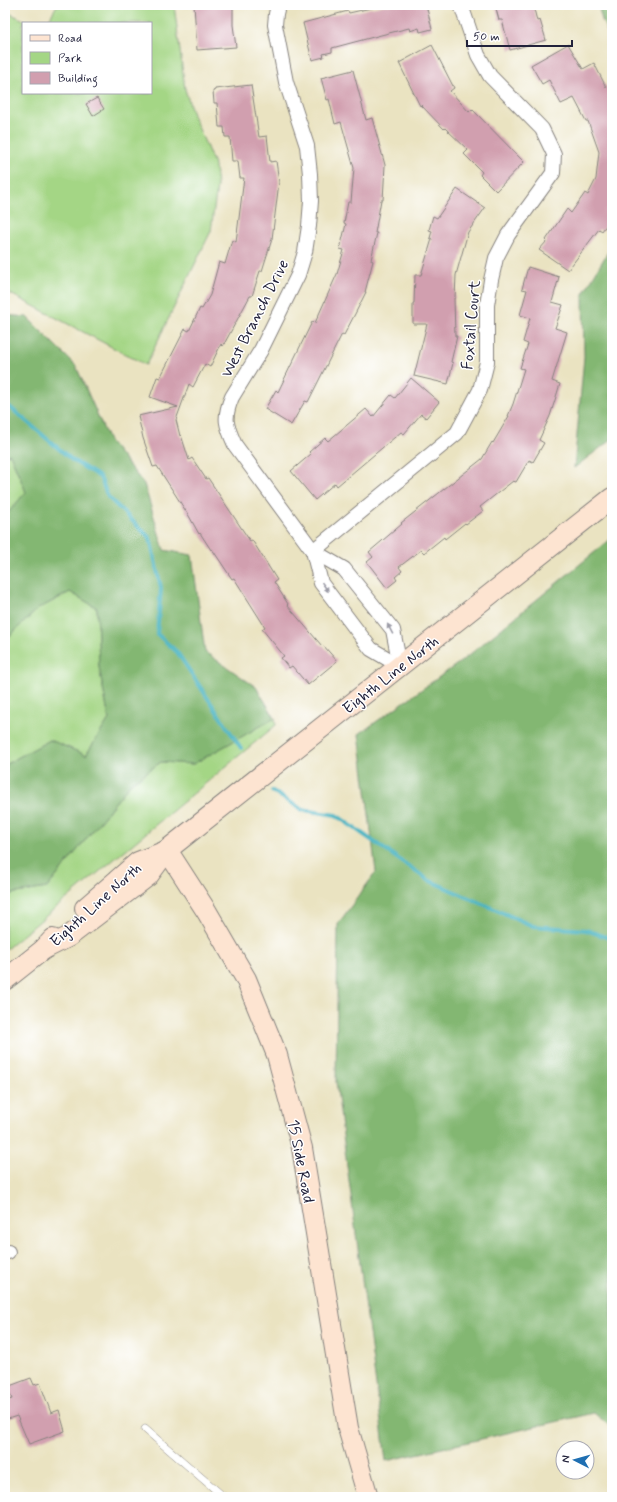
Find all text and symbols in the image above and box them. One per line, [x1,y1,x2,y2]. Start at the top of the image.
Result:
legend [22,22,152,94]
scale bar [467,22,572,48]
text: 50 m [473,29,500,45]
text: Road [58,31,82,47]
text: Park [58,51,82,67]
text: Building [58,71,98,88]
street label: West Branch Drive [217,256,294,381]
street label: Foxtail Court [457,279,486,371]
one-way arrow [321,582,329,593]
one-way arrow [387,623,394,635]
street label: Eighth Line North [339,631,443,719]
street label: Eighth Line North [46,858,146,952]
street label: 15 Side Road [282,1118,319,1205]
north arrow [555,1440,595,1480]
text: N [559,1455,573,1463]

